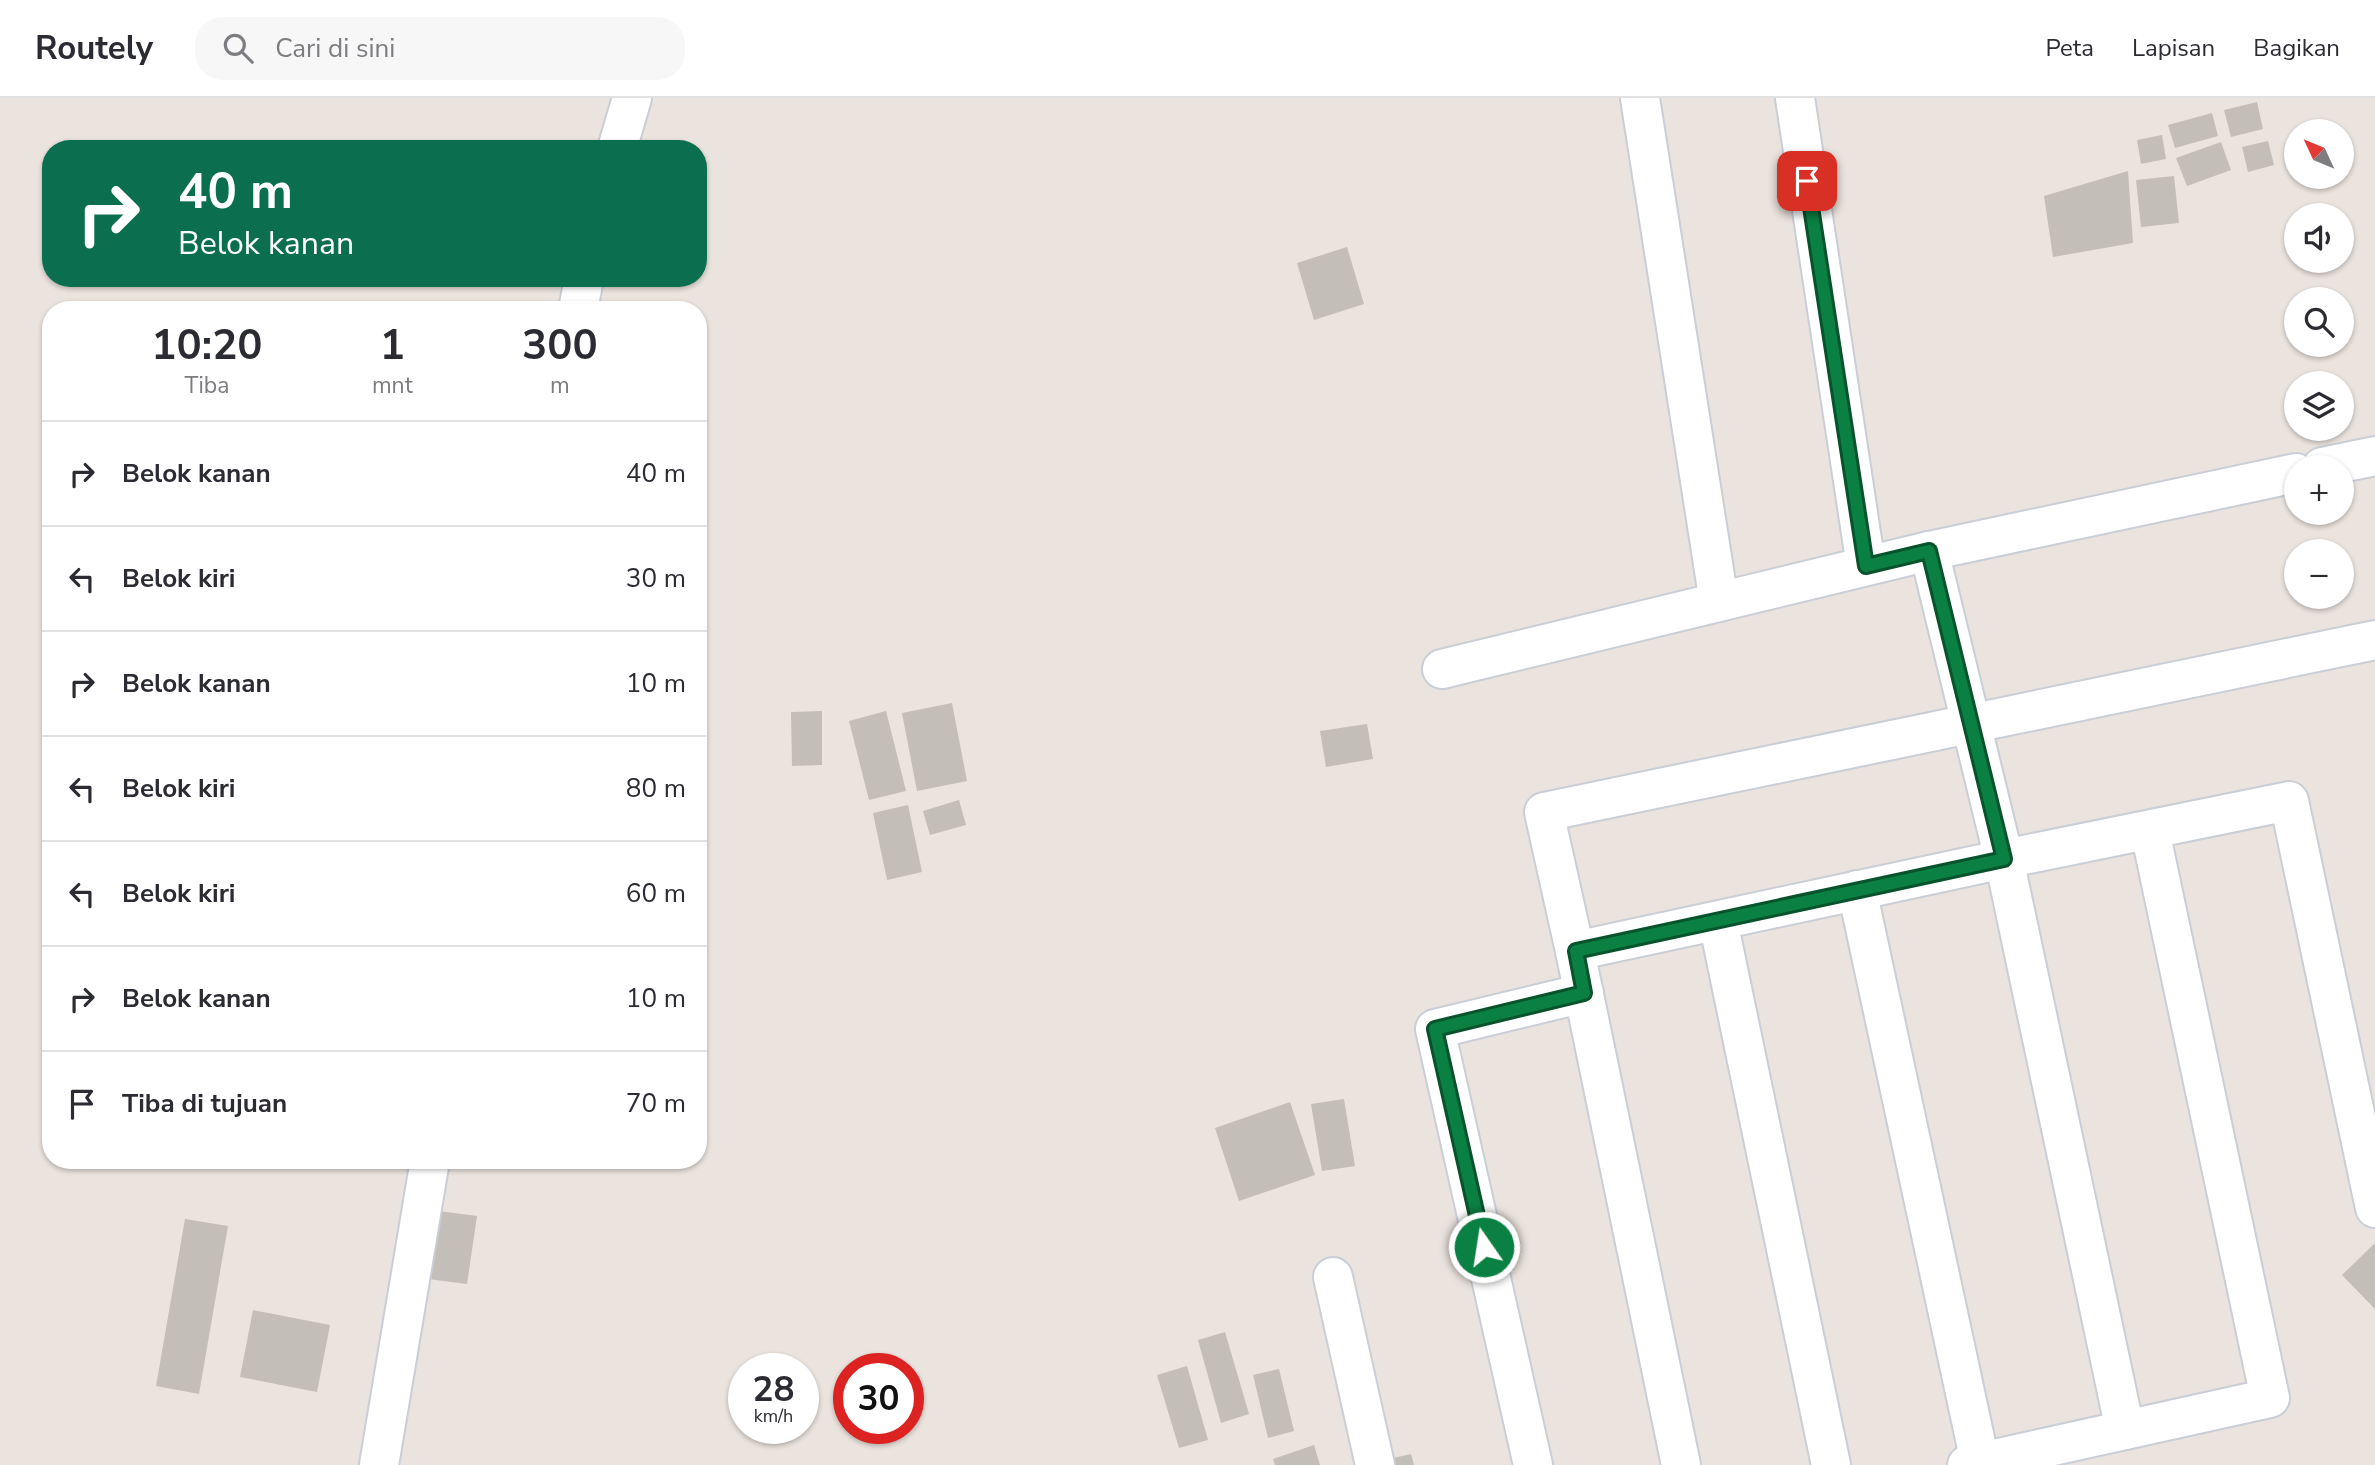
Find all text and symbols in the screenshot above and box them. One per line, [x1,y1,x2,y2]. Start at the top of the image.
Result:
search box [195,17,685,80]
text: Routely [35,26,153,71]
icon: search [219,29,257,67]
text: Cari di sini [275,31,395,66]
text: Peta [2045,32,2094,64]
text: Lapisan [2132,32,2215,64]
text: Bagikan [2253,32,2340,64]
north arrow [2284,119,2354,189]
map controls [2284,119,2354,609]
pin [1777,151,1837,211]
text: 40 m [178,158,293,225]
icon: arrive [1788,162,1826,200]
icon: right [63,168,154,259]
button: sound [2284,203,2354,273]
text: Belok kanan [178,222,354,265]
button: search [2284,287,2354,357]
text: 10:20 [151,317,263,374]
text: 1 [380,317,405,374]
text: 300 [522,317,598,374]
text: Tiba [185,370,229,401]
text: mnt [372,370,413,401]
text: m [550,370,570,401]
button: layers [2284,371,2354,441]
icon: right [63,455,101,493]
button: + [2284,455,2354,525]
text: Belok kanan [122,456,271,491]
text: 40 m [626,456,686,491]
button: − [2284,539,2354,609]
icon: left [63,560,101,598]
text: Belok kiri [122,561,235,596]
text: 30 m [626,561,686,596]
icon: right [63,665,101,703]
text: Belok kanan [122,666,271,701]
text: 10 m [626,666,686,701]
icon: left [63,770,101,808]
text: Belok kiri [122,771,235,806]
text: 80 m [626,771,686,806]
icon: left [63,875,101,913]
text: Belok kiri [122,876,235,911]
text: 60 m [626,876,686,911]
icon: right [63,980,101,1018]
text: Belok kanan [122,981,271,1016]
text: 10 m [626,981,686,1016]
icon: arrive [63,1085,101,1123]
text: Tiba di tujuan [122,1086,287,1121]
text: 70 m [626,1086,686,1121]
position arrow [1447,1210,1521,1284]
speed limit sign: 30 [833,1353,924,1444]
text: 28 [752,1366,795,1413]
text: km/h [754,1404,793,1428]

